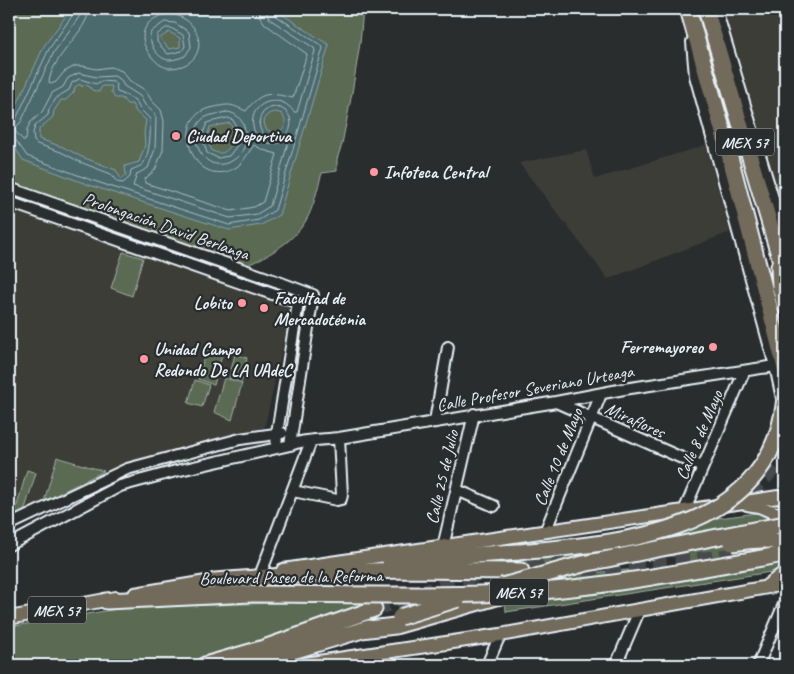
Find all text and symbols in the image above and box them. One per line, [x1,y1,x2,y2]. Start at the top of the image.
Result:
place label: Ciudad Deportiva [186,125,293,147]
road number: MEX 57 [716,128,774,156]
marker: Ciudad Deportiva [170,130,182,142]
place label: Infoteca Central [384,161,491,183]
marker: Infoteca Central [368,166,380,178]
street label: Prolongación David Berlanga [80,187,254,265]
place label: Facultad de Mercadotécnia [274,287,366,330]
place label: Lobito [194,292,233,314]
marker: Lobito [236,297,248,309]
marker: Facultad de Mercadotécnia [258,302,270,314]
place label: Ferremayoreo [620,336,704,358]
place label: Unidad Campo Redondo De LA UAdeC [154,338,294,381]
marker: Ferremayoreo [707,341,719,353]
marker: Unidad Campo Redondo De LA UAdeC [138,353,150,365]
street label: Calle Profesor Severiano Urteaga [435,360,636,416]
street label: Calle 8 de Mayo [670,385,728,483]
street label: Miraflores [602,397,670,444]
street label: Calle 10 de Mayo [528,404,588,509]
street label: Calle 25 de Julio [421,426,464,526]
street label: Boulevard Paseo de la Reforma [199,564,384,590]
road number: MEX 57 [490,578,548,606]
road number: MEX 57 [28,596,86,624]

